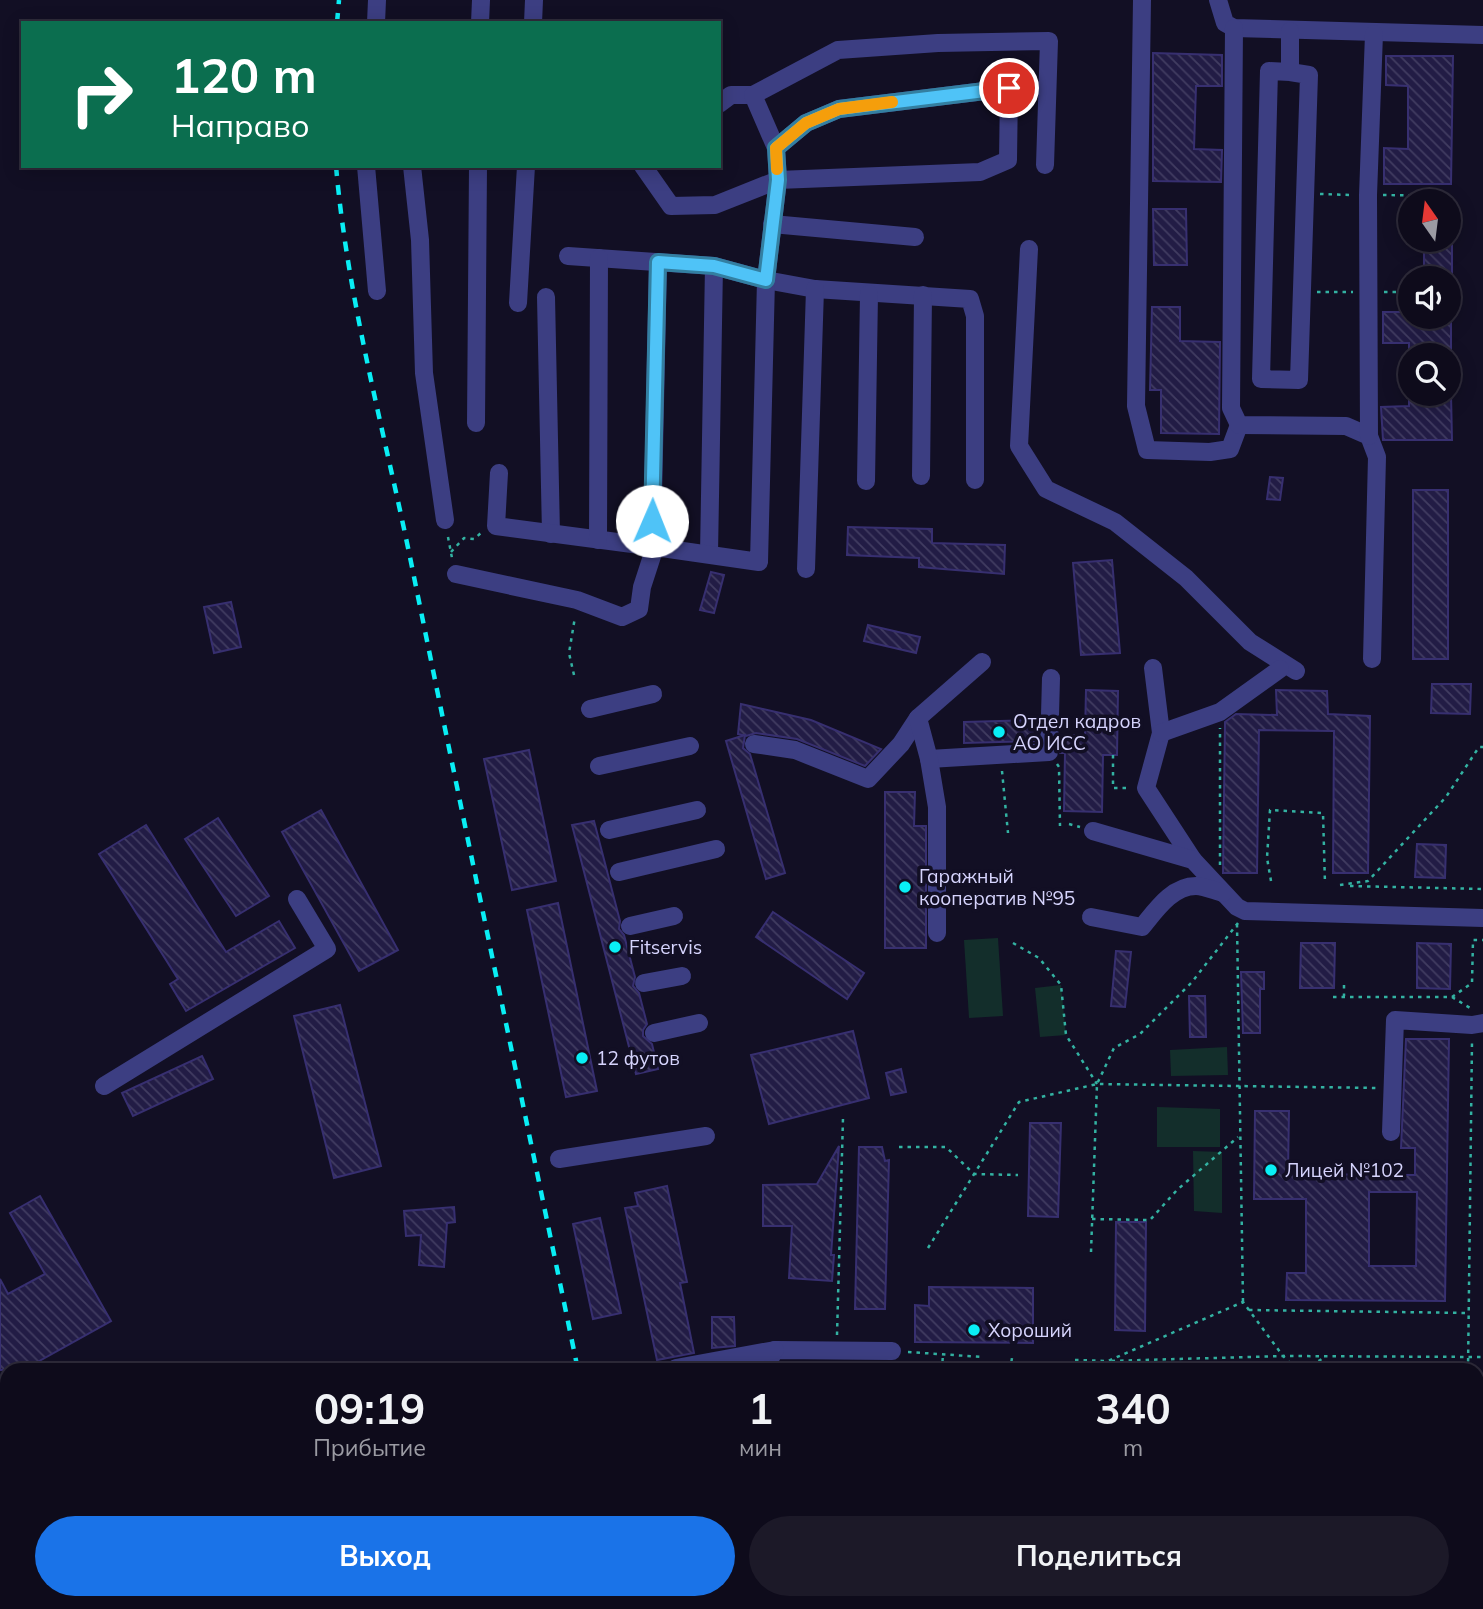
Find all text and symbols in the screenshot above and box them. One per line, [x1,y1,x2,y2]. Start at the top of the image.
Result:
text: 120 m [171,44,317,105]
icon: right [56,49,147,140]
pin [979,58,1039,118]
icon: arrive [990,69,1028,107]
text: Направо [171,105,310,145]
north arrow [1398,189,1461,252]
map controls [1398,189,1461,406]
button: sound [1398,266,1461,329]
button: search [1398,343,1461,406]
position arrow [615,484,689,558]
place label: Отдел кадров АО ИСС [1013,709,1141,755]
marker: Отдел кадров АО ИСС [991,724,1007,740]
place label: Гаражный кооператив №95 [919,864,1075,910]
marker: Гаражный кооператив №95 [897,879,913,895]
place label: Fitservis [629,935,702,959]
marker: Fitservis [607,939,623,955]
place label: 12 футов [596,1046,680,1070]
marker: 12 футов [574,1050,590,1066]
place label: Лицей №102 [1285,1158,1404,1182]
marker: Лицей №102 [1263,1162,1279,1178]
place label: Хороший [988,1318,1072,1342]
marker: Хороший [966,1322,982,1338]
text: 09:19 [314,1382,425,1435]
text: 1 [748,1382,773,1435]
text: 340 [1095,1382,1171,1435]
text: Прибытие [313,1433,426,1462]
text: мин [739,1433,782,1462]
text: m [1123,1433,1143,1462]
button: Выход [35,1516,735,1596]
button: Поделиться [749,1516,1449,1596]

